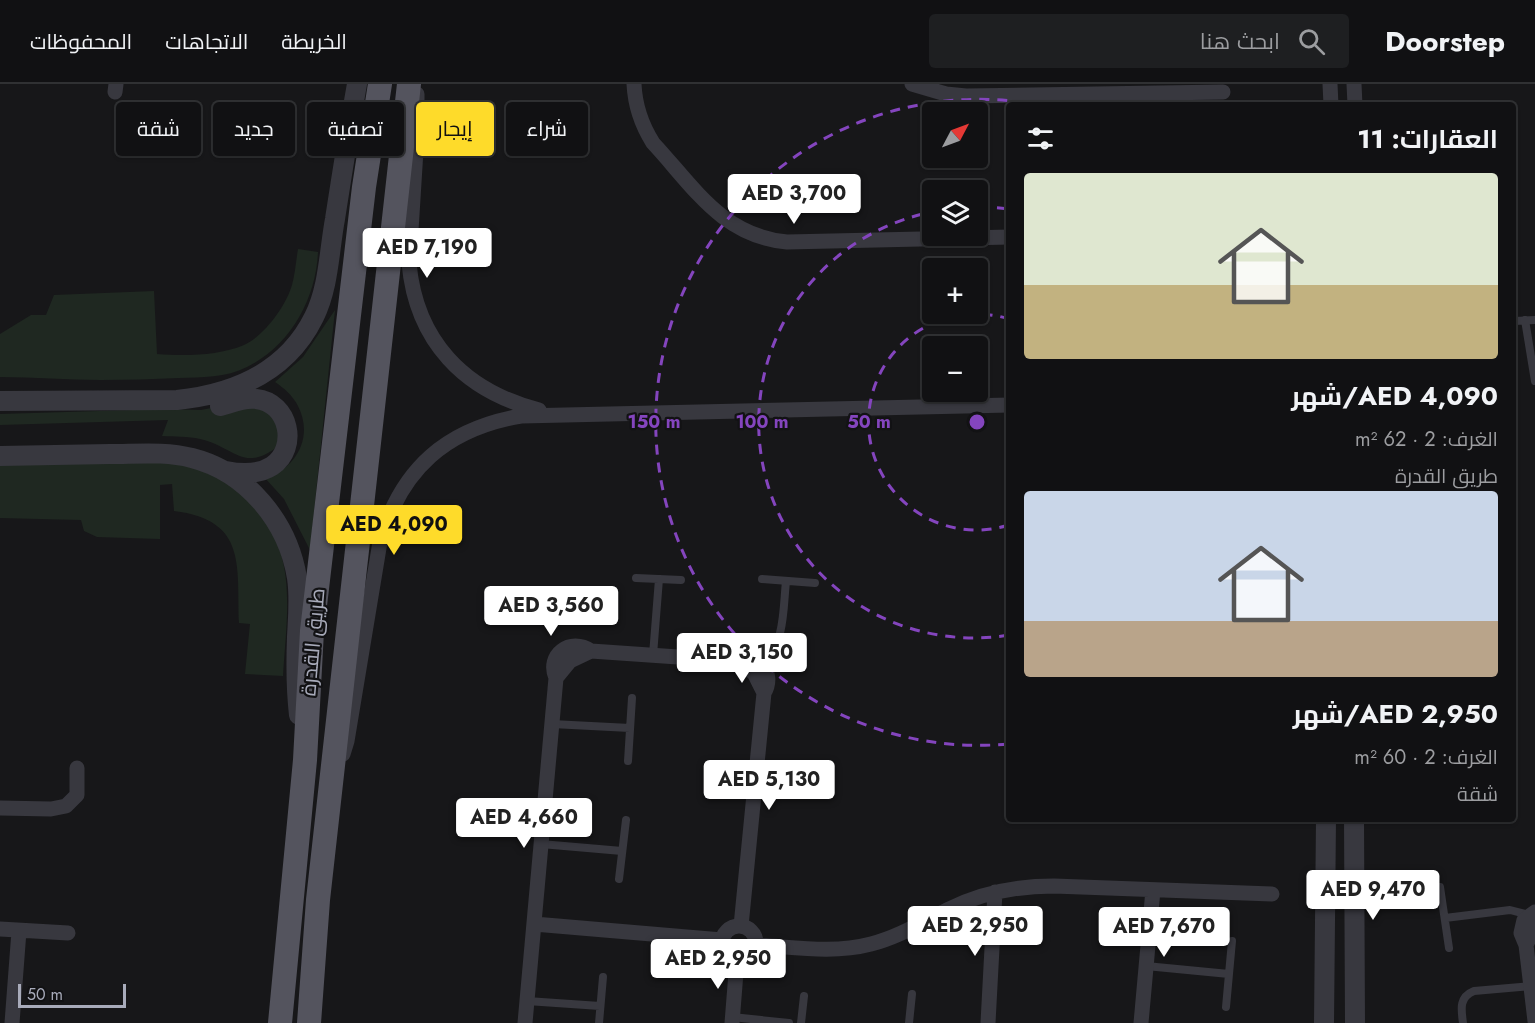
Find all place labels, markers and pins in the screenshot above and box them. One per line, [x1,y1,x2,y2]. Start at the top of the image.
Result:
pin: AED 3,700 [725,174,863,225]
pin: AED 7,190 [358,228,496,279]
centre of rings [967,412,987,432]
pin: AED 4,090 [325,505,463,556]
pin: AED 3,560 [482,586,620,637]
pin: AED 3,150 [673,633,811,684]
pin: AED 5,130 [700,760,838,811]
pin: AED 4,660 [455,798,593,849]
pin: AED 9,470 [1304,870,1442,921]
pin: AED 2,950 [906,906,1044,957]
pin: AED 7,670 [1095,907,1233,958]
pin: AED 2,950 [649,939,787,990]

